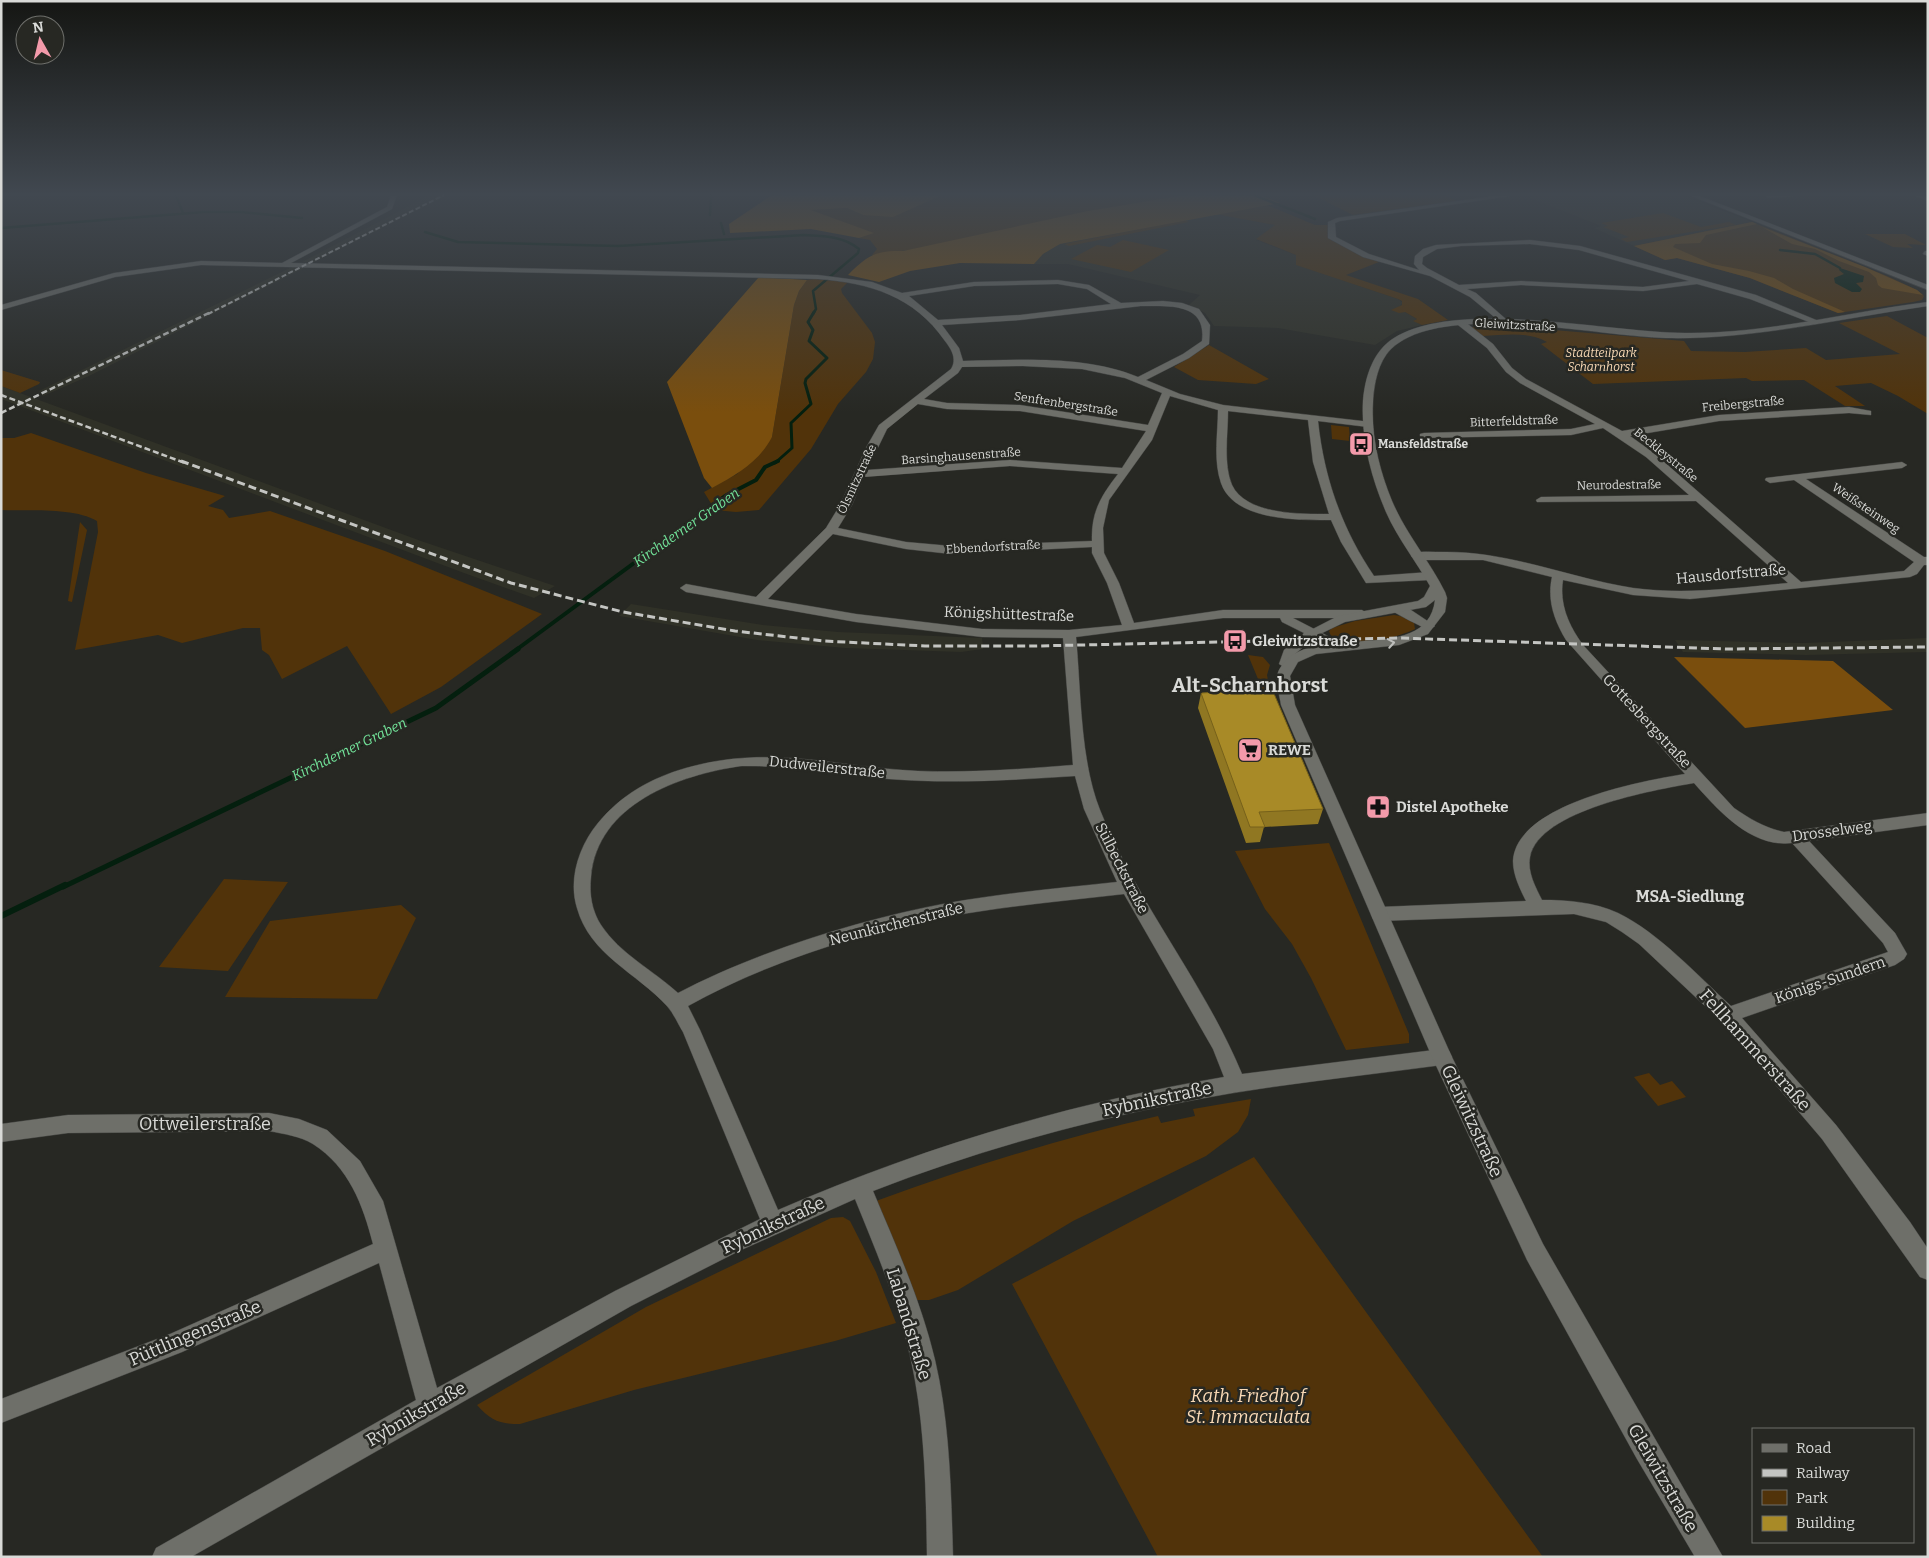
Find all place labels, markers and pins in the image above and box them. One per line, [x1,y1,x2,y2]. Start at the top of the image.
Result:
bus stop icon: Mansfeldstraße [1348,431,1374,457]
place label: Mansfeldstraße [1378,437,1469,451]
bus stop icon: Gleiwitzstraße [1222,628,1248,654]
place label: Gleiwitzstraße [1252,632,1358,650]
supermarket icon: REWE [1237,737,1263,763]
place label: REWE [1268,741,1311,759]
pharmacy icon: Distel Apotheke [1365,794,1391,820]
place label: Distel Apotheke [1396,798,1509,816]

